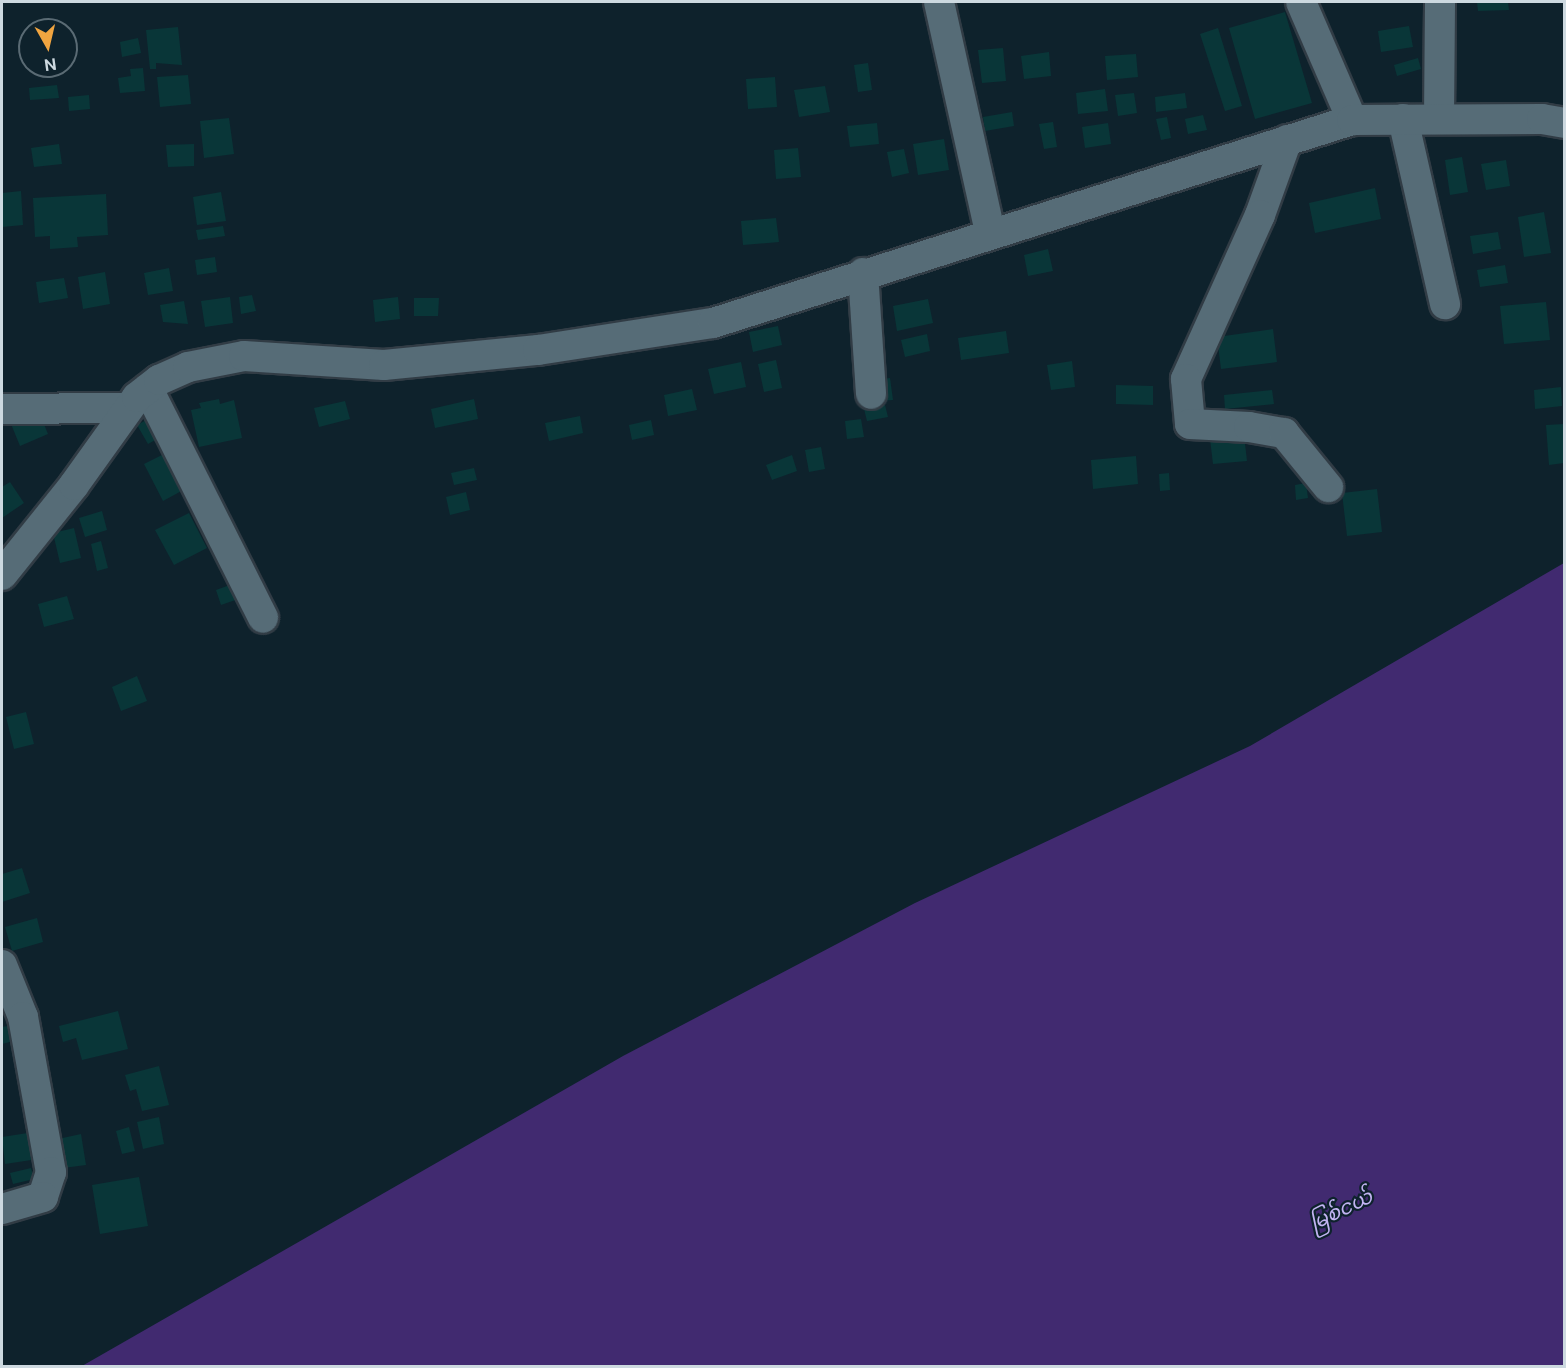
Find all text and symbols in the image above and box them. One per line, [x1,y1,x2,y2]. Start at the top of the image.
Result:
north arrow [18,18,78,78]
text: N [43,54,58,75]
water label: မြစ်ငယ် [1306,1185,1376,1235]

